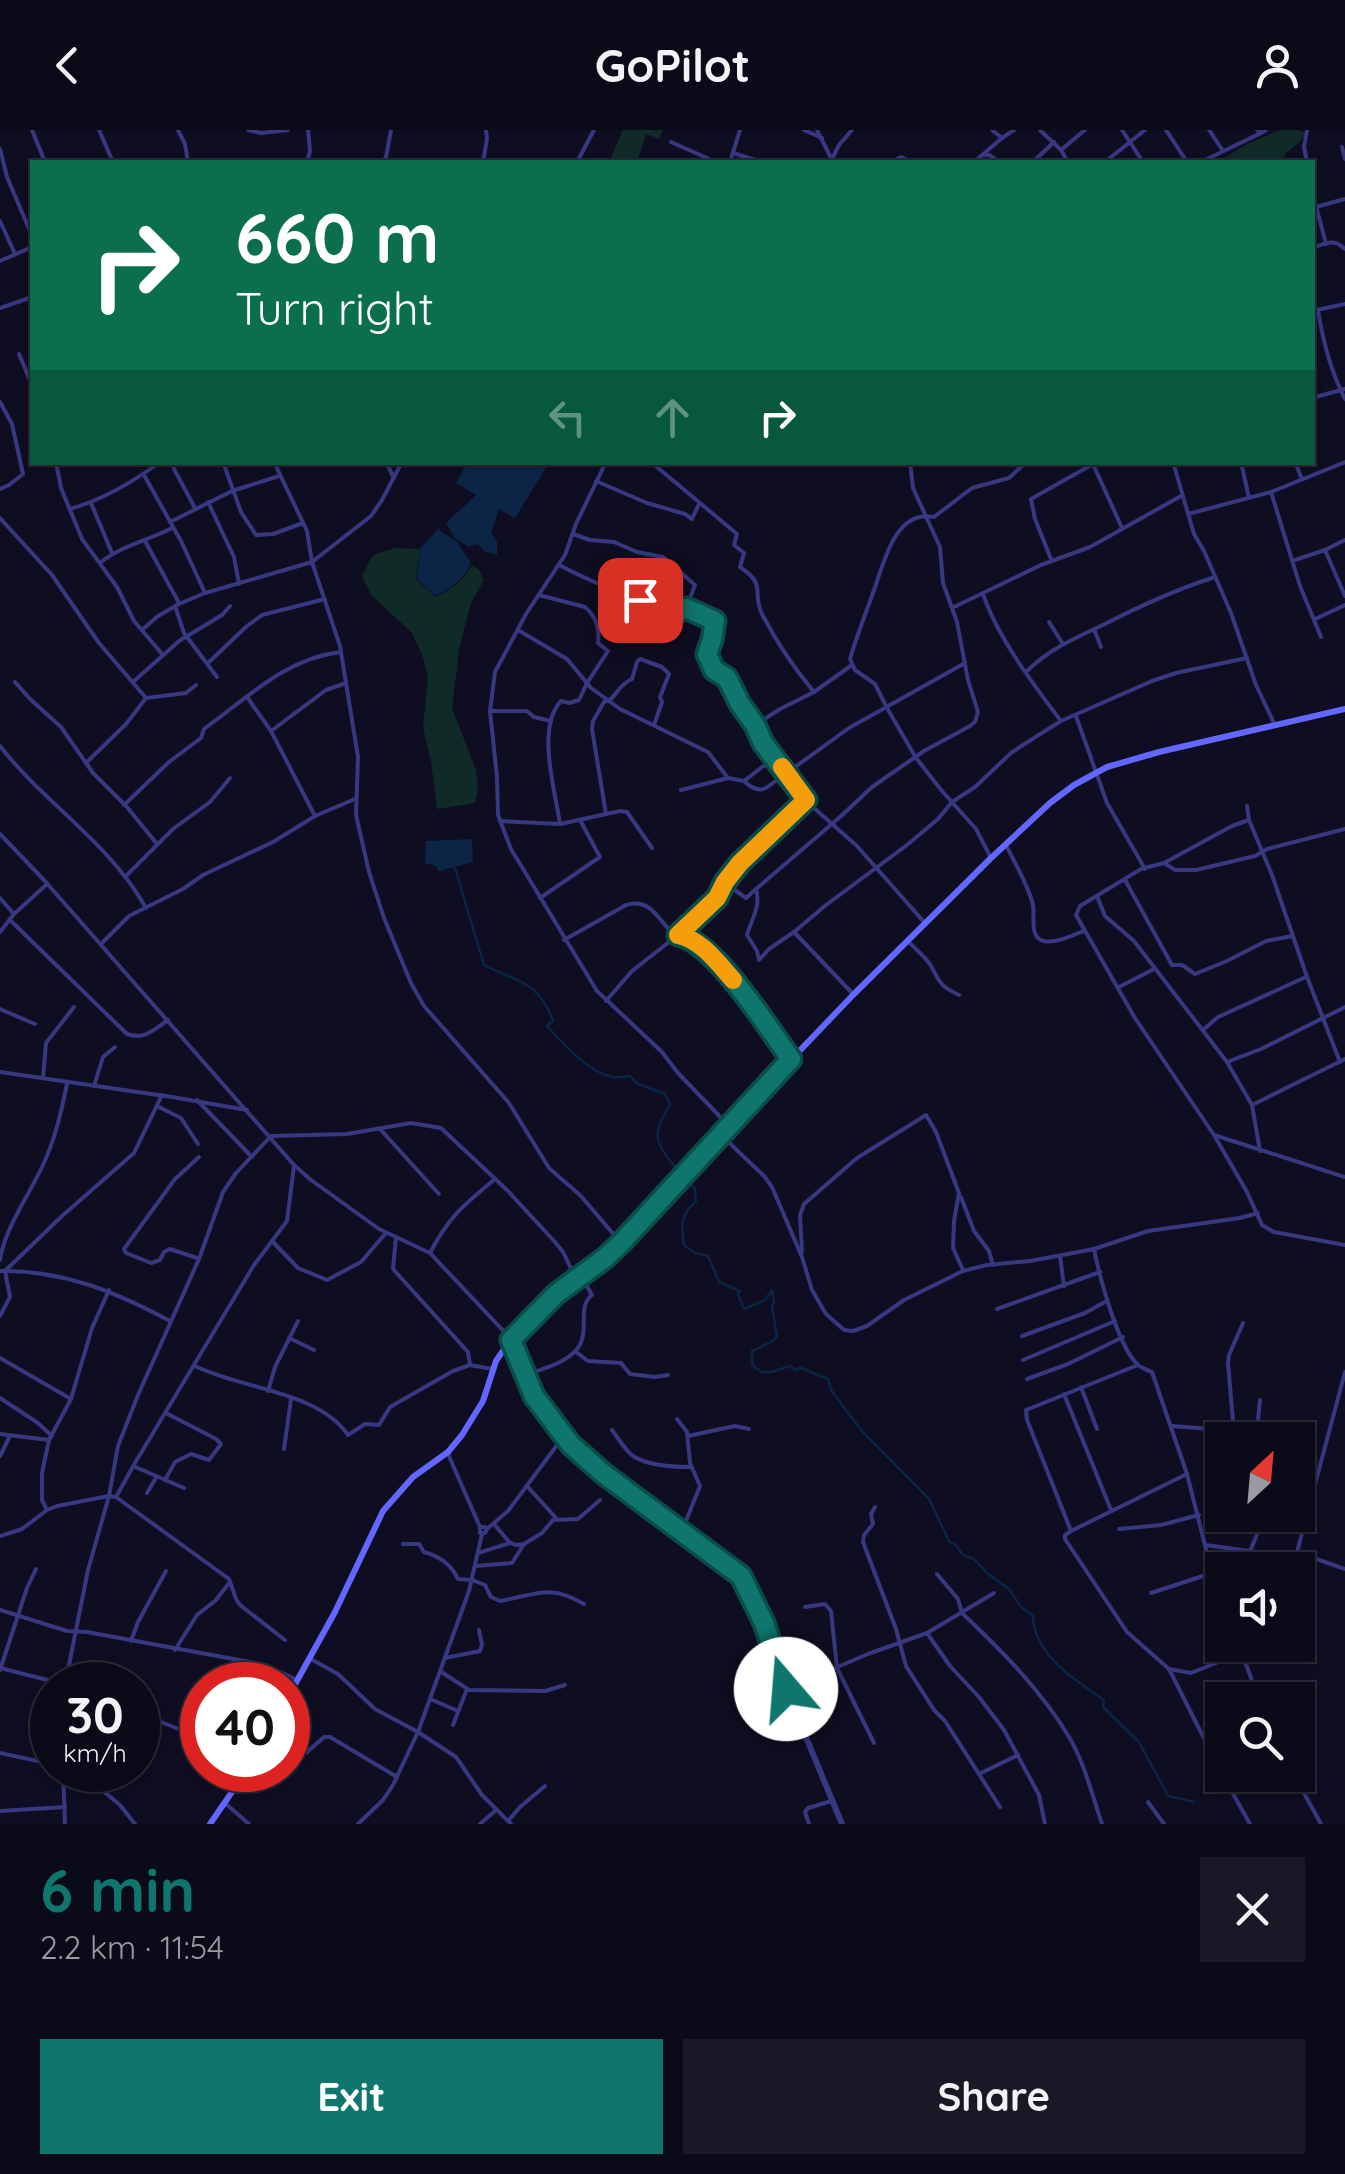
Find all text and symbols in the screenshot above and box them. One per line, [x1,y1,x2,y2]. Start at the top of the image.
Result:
text: GoPilot [595,37,750,93]
icon: back [40,38,95,93]
icon: person [1250,38,1305,93]
text: 660 m [235,193,440,281]
icon: right [70,200,200,330]
text: Turn right [235,280,434,336]
icon: left [540,390,595,445]
icon: ahead [645,390,700,445]
icon: right [750,390,805,445]
pin [598,558,683,643]
icon: arrive [613,573,668,628]
north arrow [1205,1422,1315,1532]
map controls [1205,1422,1315,1792]
button: sound [1205,1552,1315,1662]
position arrow [734,1637,838,1741]
speed limit sign: 40 [180,1662,310,1792]
button: search [1205,1682,1315,1792]
text: 30 [66,1683,124,1746]
text: km/h [63,1737,127,1768]
text: 6 min [40,1852,195,1927]
button: close [1200,1857,1305,1962]
text: 2.2 km · 11:54 [40,1927,224,1967]
button: Exit [40,2039,663,2154]
button: Share [683,2039,1305,2154]

